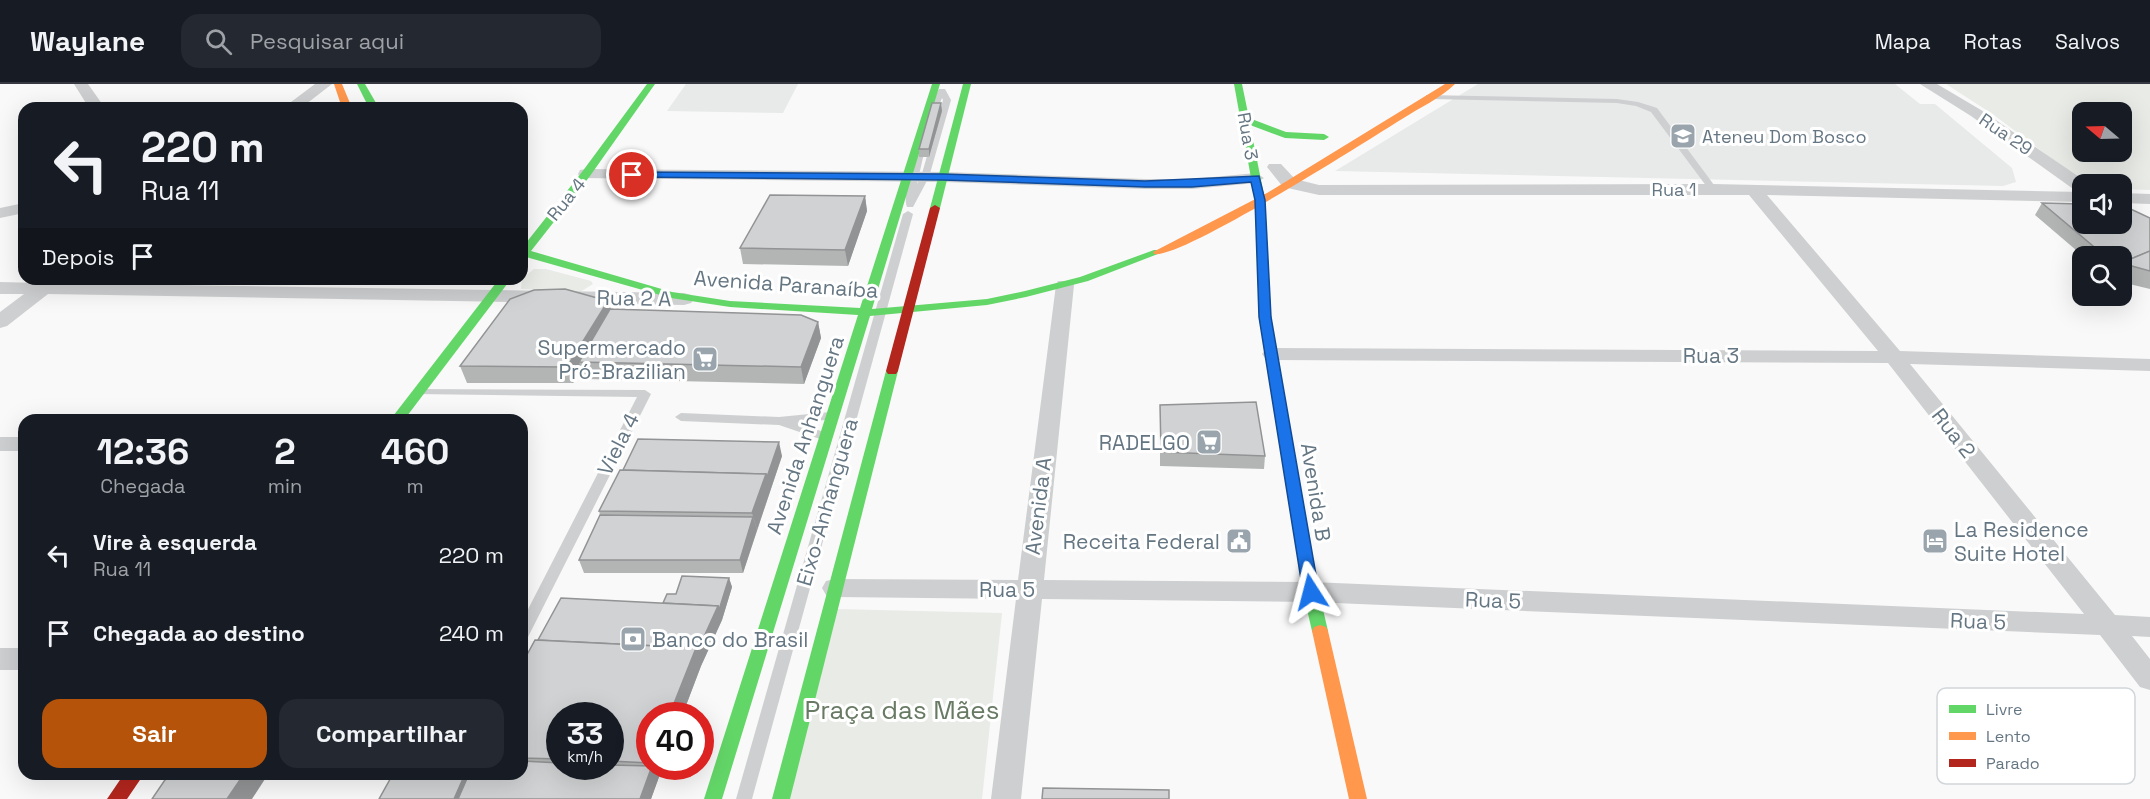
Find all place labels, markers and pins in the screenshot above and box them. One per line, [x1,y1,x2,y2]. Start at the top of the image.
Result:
school or university icon: Ateneu Dom Bosco [1668,121,1698,151]
place label: Ateneu Dom Bosco [1702,125,1867,148]
pin [606,149,657,200]
place label: Supermercado Pró-Brazilian [538,334,686,385]
supermarket icon: Supermercado Pró-Brazilian [690,344,720,374]
supermarket icon: RADELGO [1194,427,1224,457]
place label: RADELGO [1099,429,1190,456]
place label: La Residence Suite Hotel [1954,516,2089,567]
public building icon: Receita Federal [1224,526,1254,556]
hotel icon: La Residence Suite Hotel [1920,526,1950,556]
place label: Receita Federal [1063,528,1220,555]
bank icon: Banco do Brasil [618,624,648,654]
place label: Banco do Brasil [652,626,808,653]

